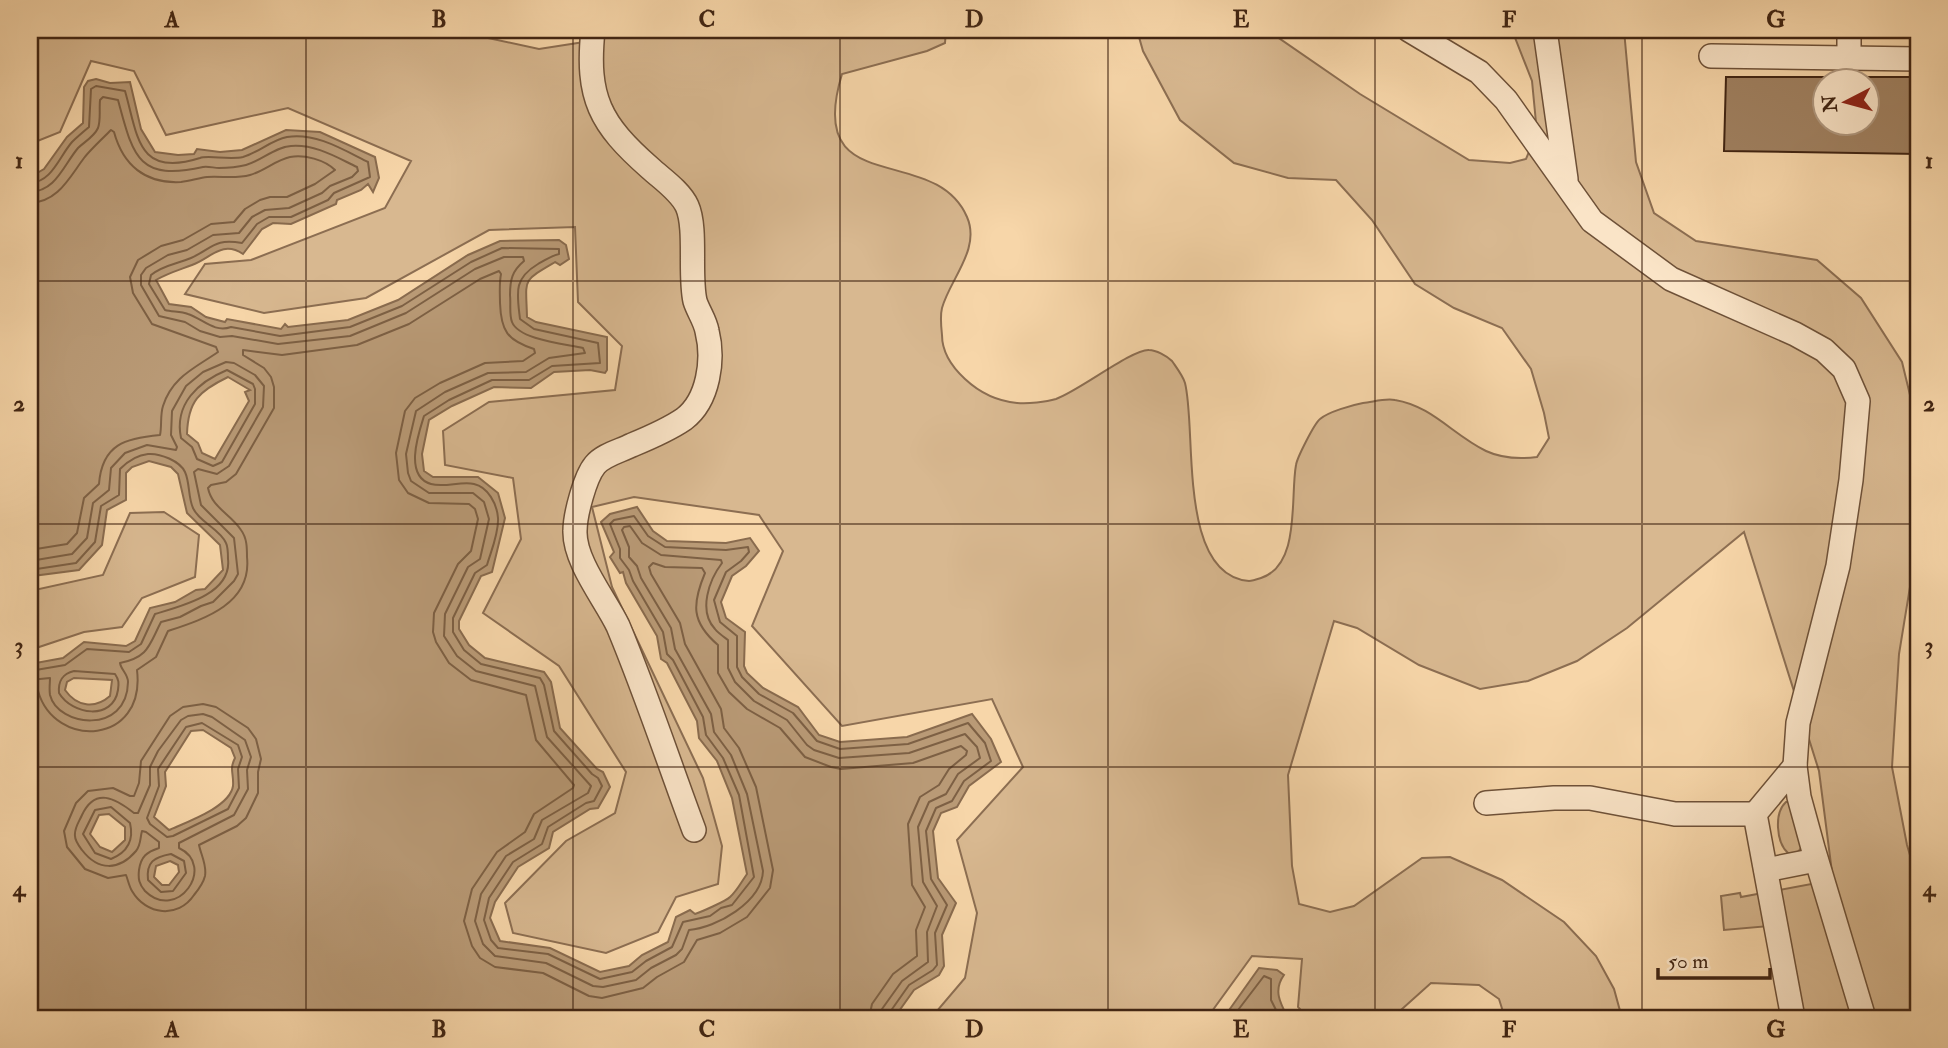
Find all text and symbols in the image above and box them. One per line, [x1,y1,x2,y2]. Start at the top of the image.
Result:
text: A [164,5,180,34]
text: B [431,5,447,34]
text: C [699,5,715,34]
text: D [965,5,983,34]
text: E [1233,5,1250,34]
text: F [1502,5,1517,34]
text: G [1766,5,1786,34]
north arrow [1812,66,1882,136]
text: N [1817,93,1843,114]
text: 1 [15,146,23,175]
text: 1 [1925,146,1933,175]
text: 2 [13,389,25,418]
text: 2 [1923,389,1935,418]
text: 3 [15,631,23,660]
text: 3 [1925,631,1933,660]
text: 4 [12,874,27,903]
text: 4 [1922,874,1937,903]
scale bar [1658,936,1770,980]
text: 50 m [1668,948,1709,975]
text: A [164,1015,180,1044]
text: B [431,1015,447,1044]
text: C [699,1015,715,1044]
text: D [965,1015,983,1044]
text: E [1233,1015,1250,1044]
text: F [1502,1015,1517,1044]
text: G [1766,1015,1786,1044]

